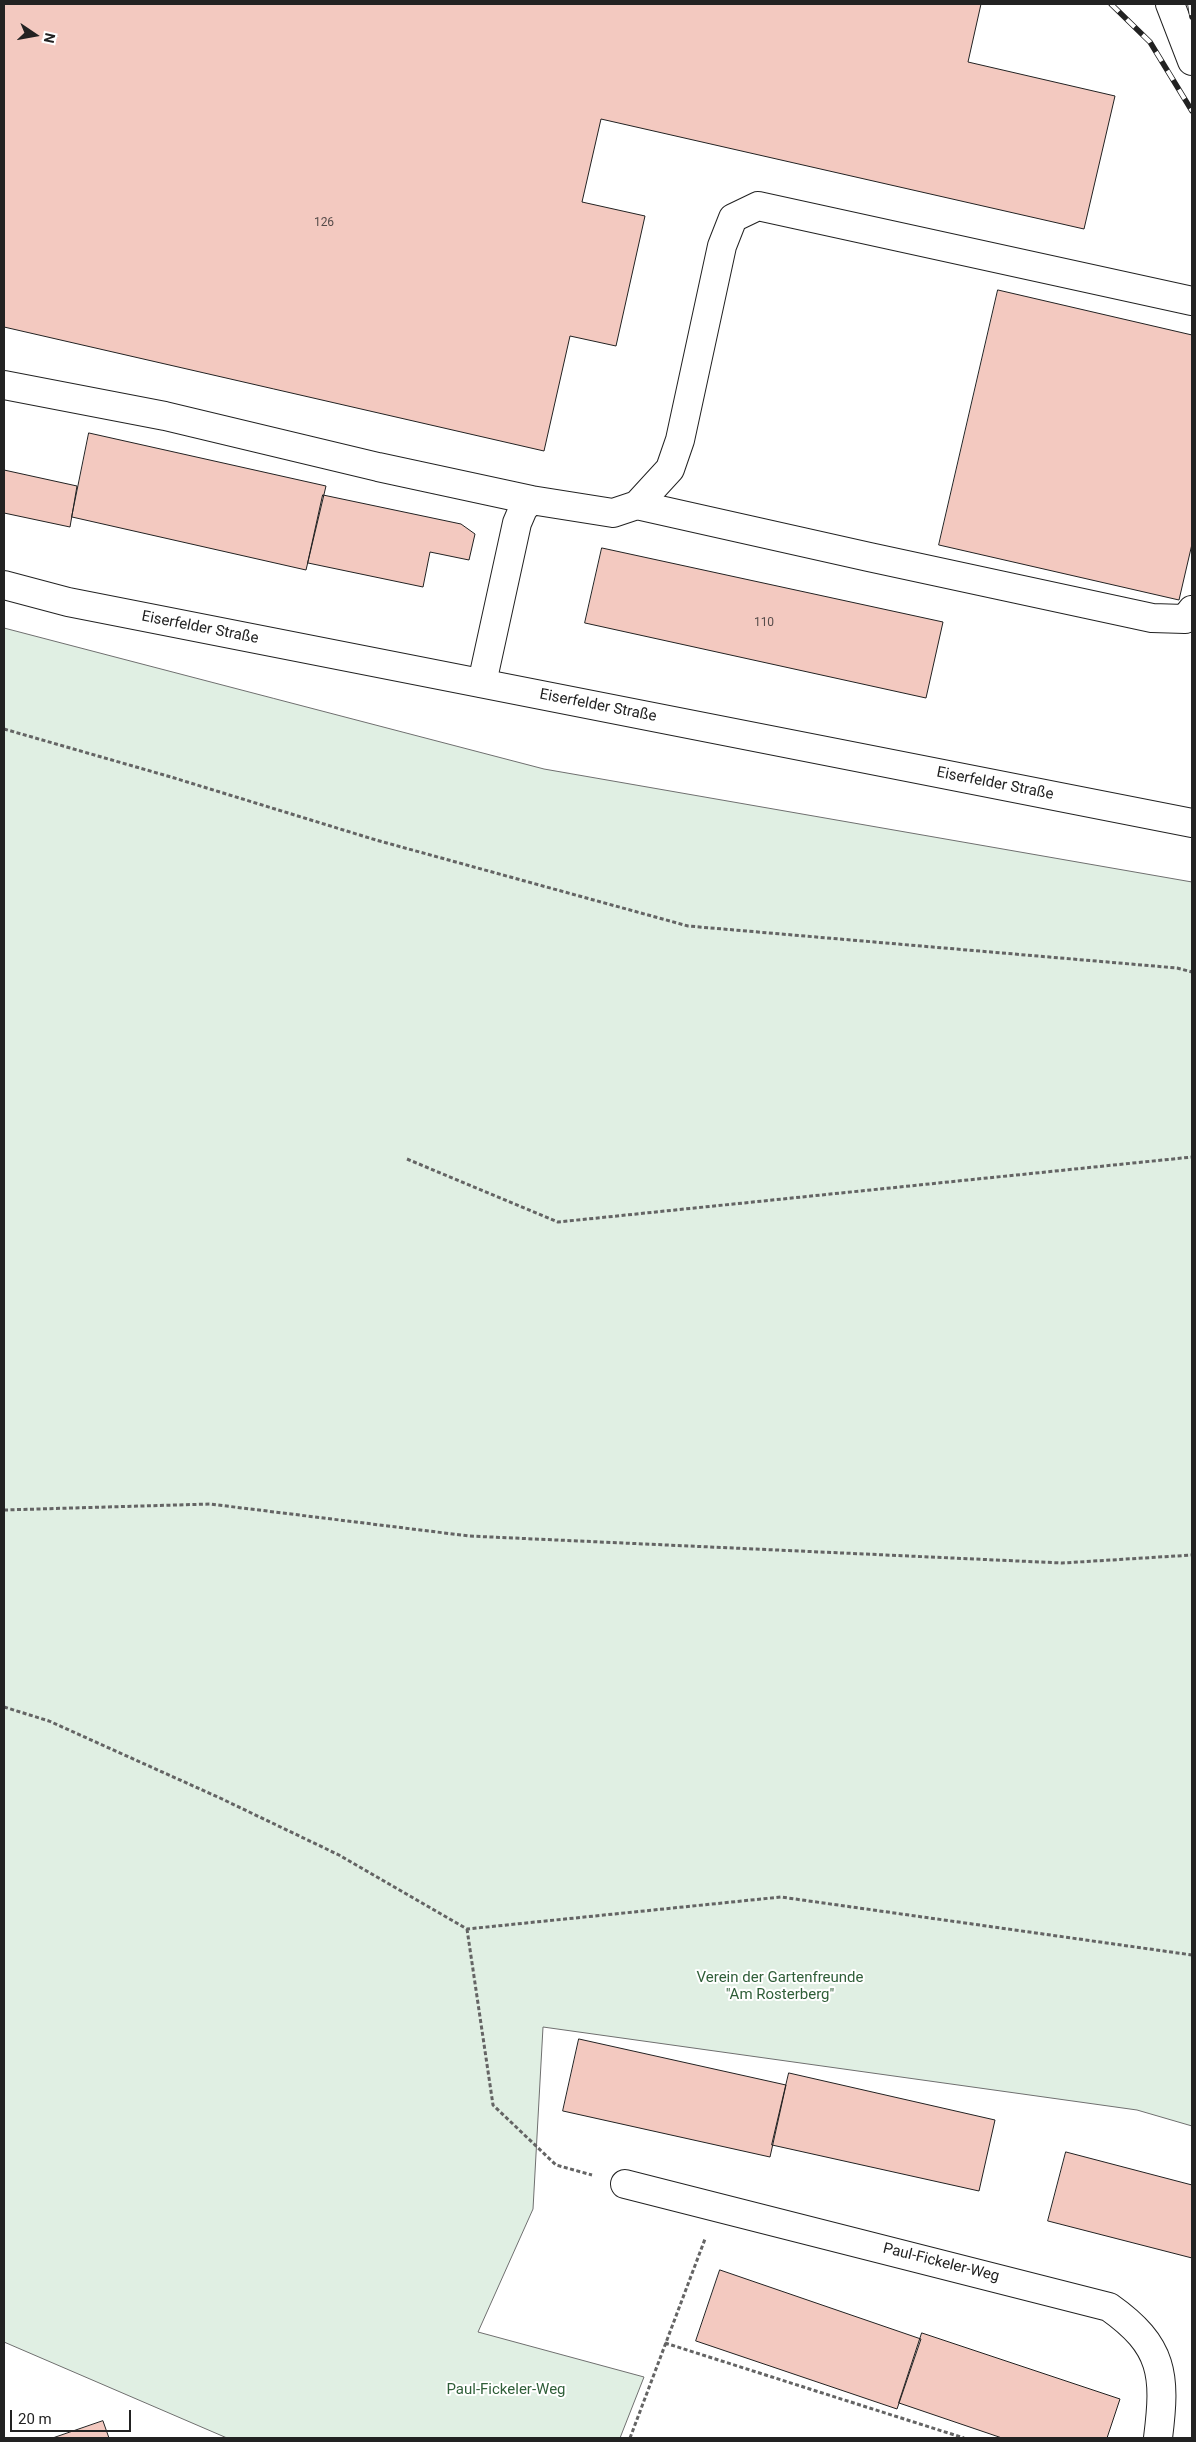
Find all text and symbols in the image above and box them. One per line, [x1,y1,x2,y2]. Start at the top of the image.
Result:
north arrow [10,10,60,60]
text: N [41,32,59,45]
house number: 126 [314,216,334,230]
street label: Eiserfelder Straße [140,608,260,648]
house number: 110 [754,616,774,630]
street label: Eiserfelder Straße [538,686,658,726]
street label: Eiserfelder Straße [935,764,1055,804]
park label: Verein der Gartenfreunde "Am Rosterberg" [697,1969,863,2004]
street label: Paul-Fickeler-Weg [881,2240,1001,2286]
park label: Paul-Fickeler-Weg [446,2381,566,2399]
scale bar [12,2400,134,2432]
text: 20 m [18,2410,52,2428]

